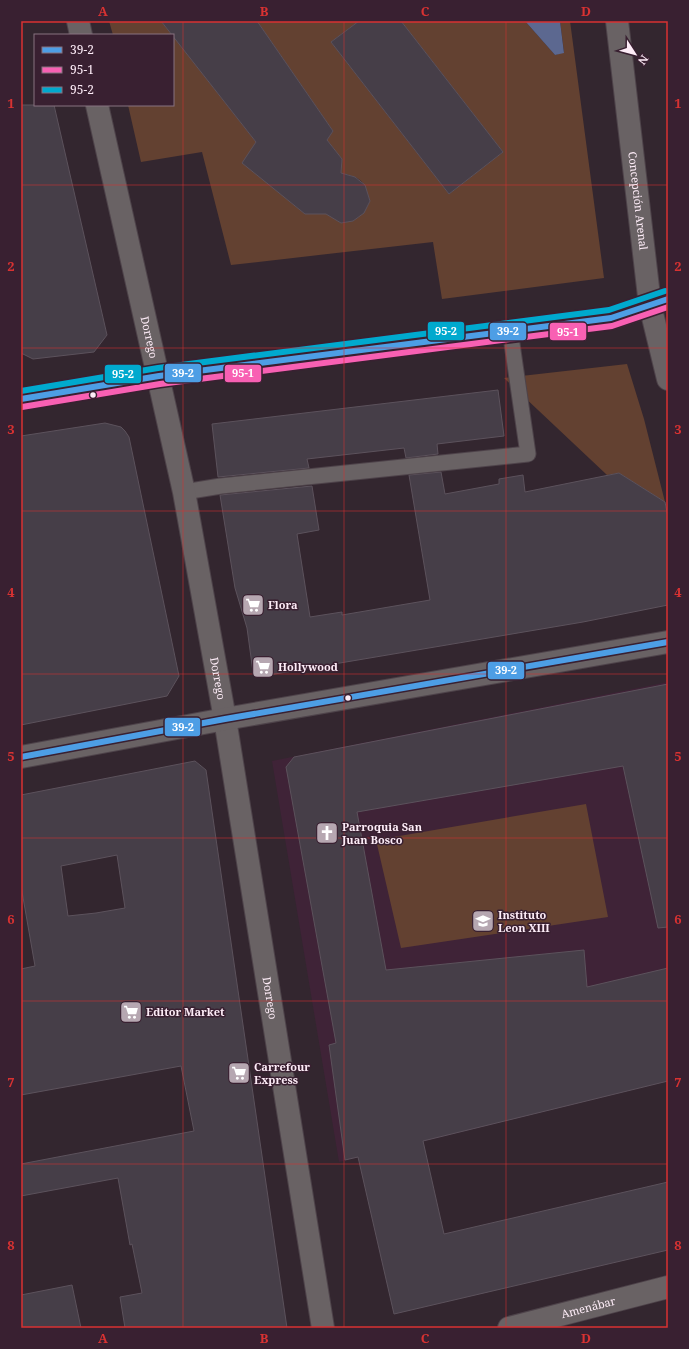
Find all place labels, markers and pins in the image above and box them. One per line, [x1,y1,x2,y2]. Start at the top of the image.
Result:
unlabelled marker [88,390,98,400]
supermarket icon: Flora [240,592,266,618]
place label: Flora [268,597,298,612]
supermarket icon: Hollywood [250,654,276,680]
place label: Hollywood [278,659,338,674]
unlabelled marker [343,693,353,703]
place label: Parroquia San Juan Bosco [341,819,423,847]
church icon: Parroquia San Juan Bosco [314,820,340,846]
place label: Instituto Leon XIII [498,907,550,935]
school or university icon: Instituto Leon XIII [470,908,496,934]
supermarket icon: Editor Market [118,999,144,1025]
place label: Editor Market [146,1004,225,1019]
place label: Carrefour Express [254,1059,310,1087]
supermarket icon: Carrefour Express [226,1060,252,1086]

